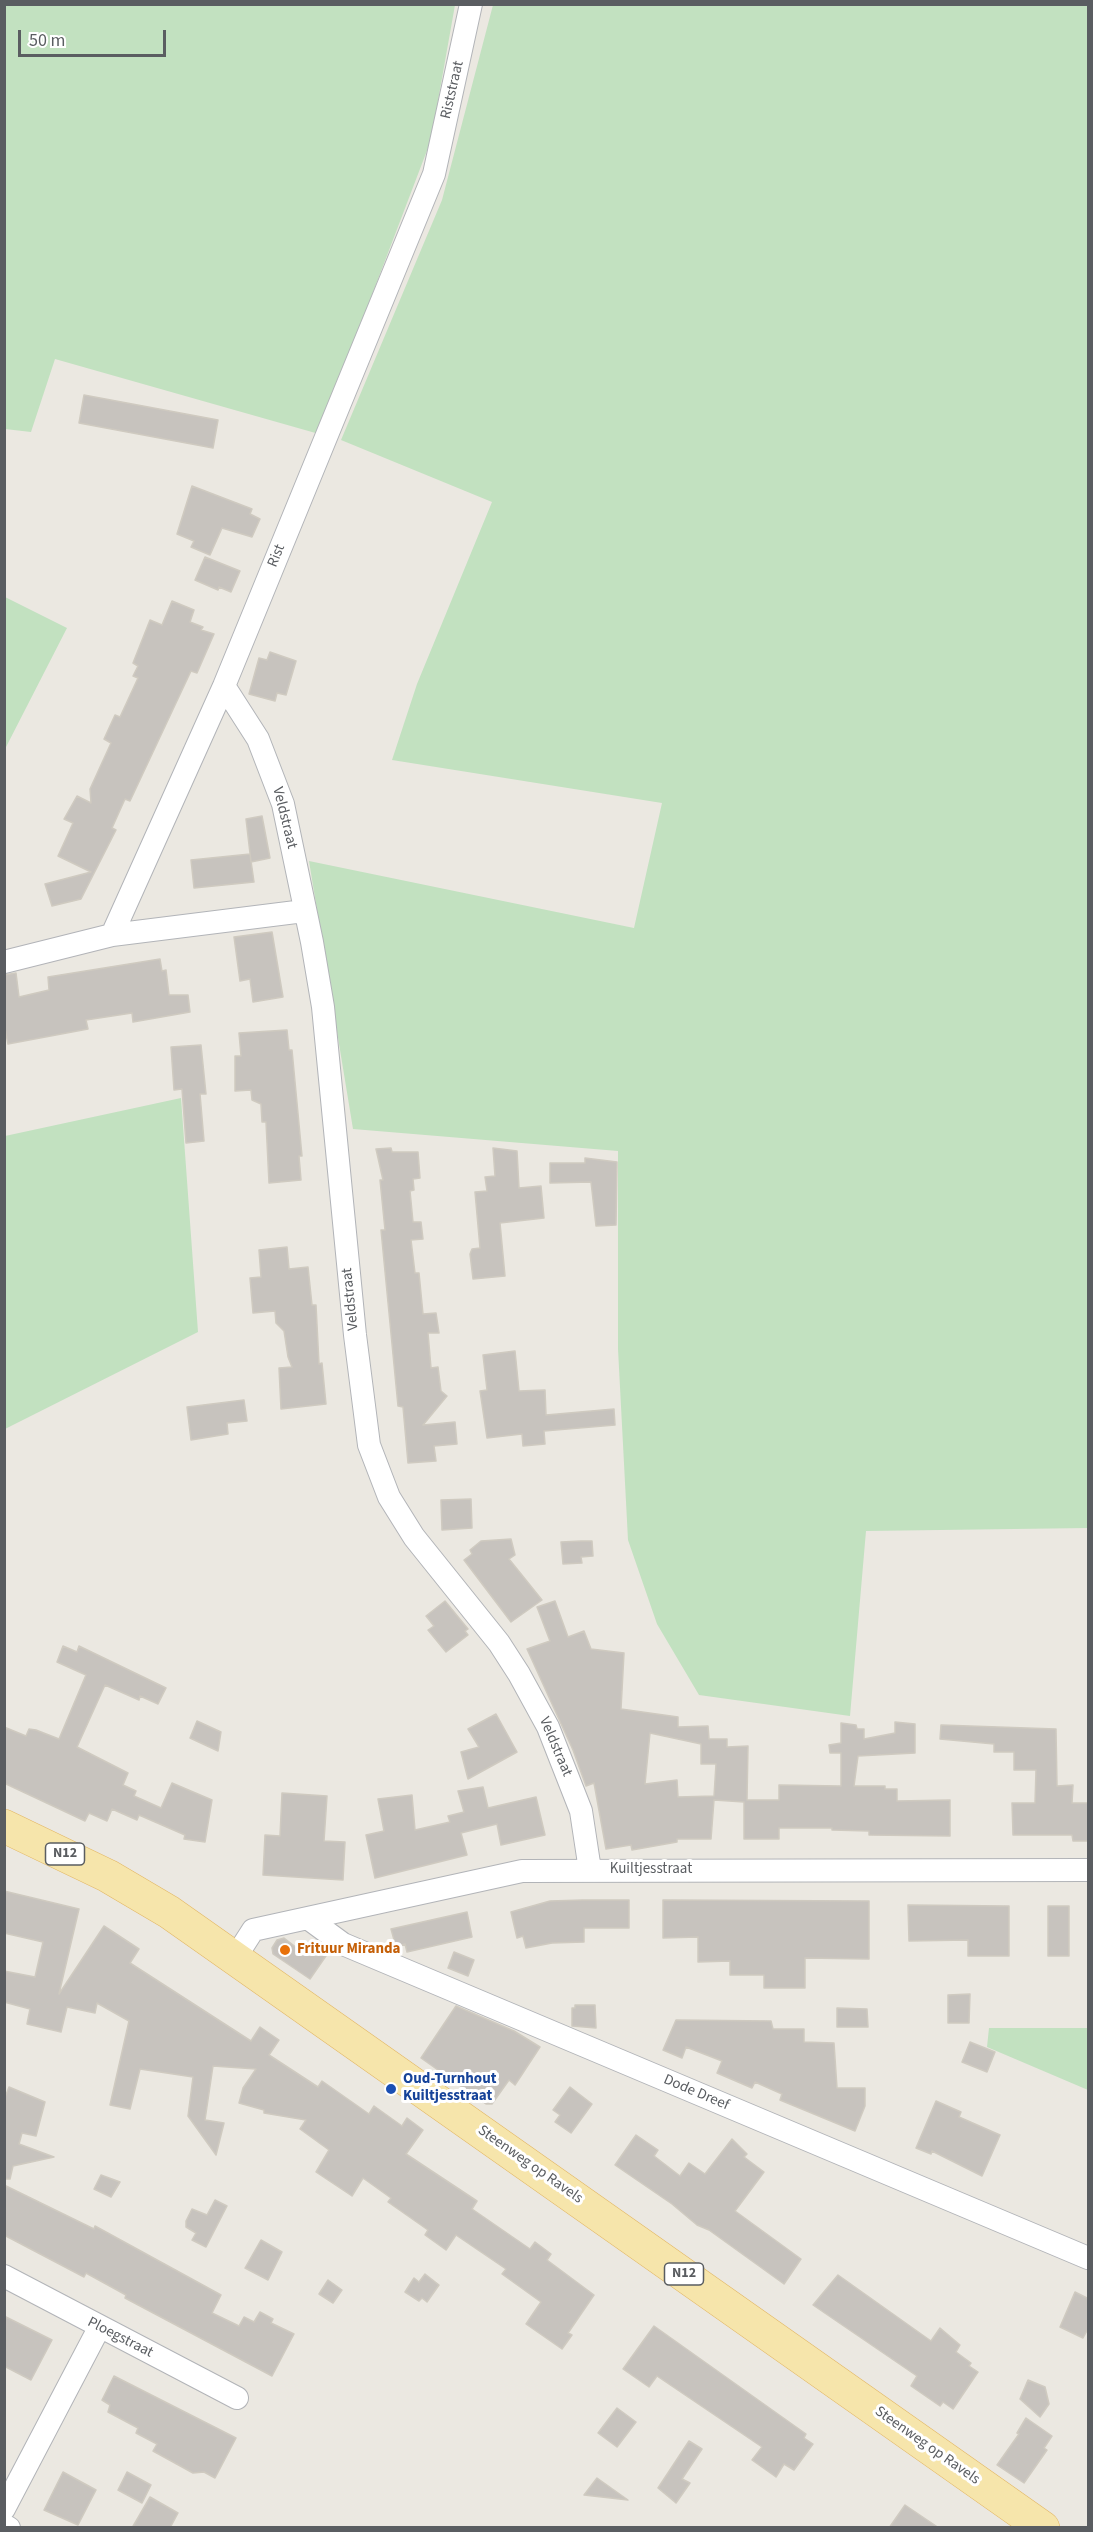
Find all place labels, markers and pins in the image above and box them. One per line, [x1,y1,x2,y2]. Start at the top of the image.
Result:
place label: Frituur Miranda [297,1941,401,1959]
marker: Frituur Miranda [278,1943,292,1957]
place label: Oud-Turnhout Kuiltjesstraat [403,2071,496,2106]
marker: Oud-Turnhout Kuiltjesstraat [384,2082,398,2096]

